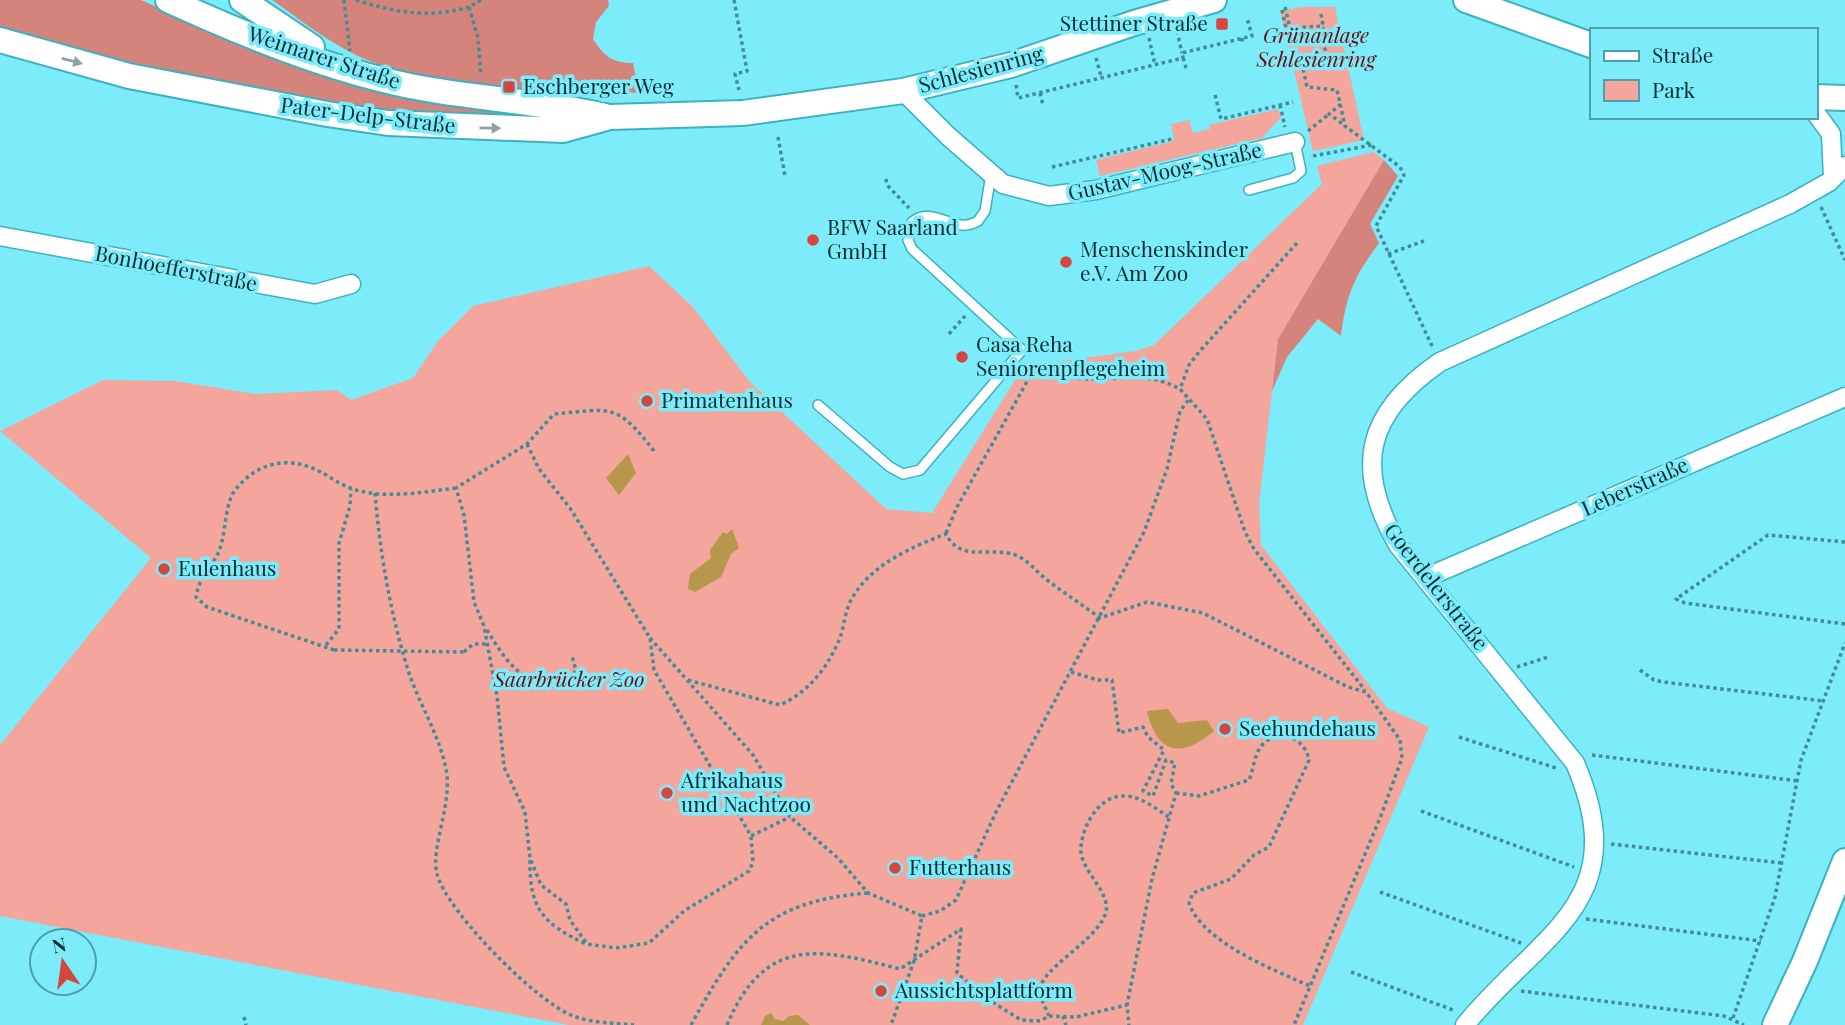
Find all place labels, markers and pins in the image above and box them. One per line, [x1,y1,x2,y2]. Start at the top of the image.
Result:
place label: Stettiner Straße [1060,8,1208,36]
marker: Stettiner Straße [1214,16,1230,32]
place label: Eschberger Weg [523,71,674,99]
marker: Eschberger Weg [501,79,517,95]
place label: BFW Saarland GmbH [827,212,958,264]
marker: BFW Saarland GmbH [805,232,821,248]
place label: Menschenskinder e.V. Am Zoo [1080,234,1249,286]
marker: Menschenskinder e.V. Am Zoo [1058,254,1074,270]
place label: Casa Reha Seniorenpflegeheim [976,329,1166,381]
marker: Casa Reha Seniorenpflegeheim [954,349,970,365]
place label: Primatenhaus [661,385,793,413]
marker: Primatenhaus [639,393,655,409]
place label: Eulenhaus [178,553,276,581]
marker: Eulenhaus [156,561,172,577]
place label: Seehundehaus [1239,713,1376,741]
marker: Seehundehaus [1217,721,1233,737]
place label: Afrikahaus und Nachtzoo [680,765,811,817]
marker: Afrikahaus und Nachtzoo [659,785,675,801]
place label: Futterhaus [909,852,1011,880]
marker: Futterhaus [887,860,903,876]
place label: Aussichtsplattform [894,975,1073,1003]
marker: Aussichtsplattform [873,983,889,999]

